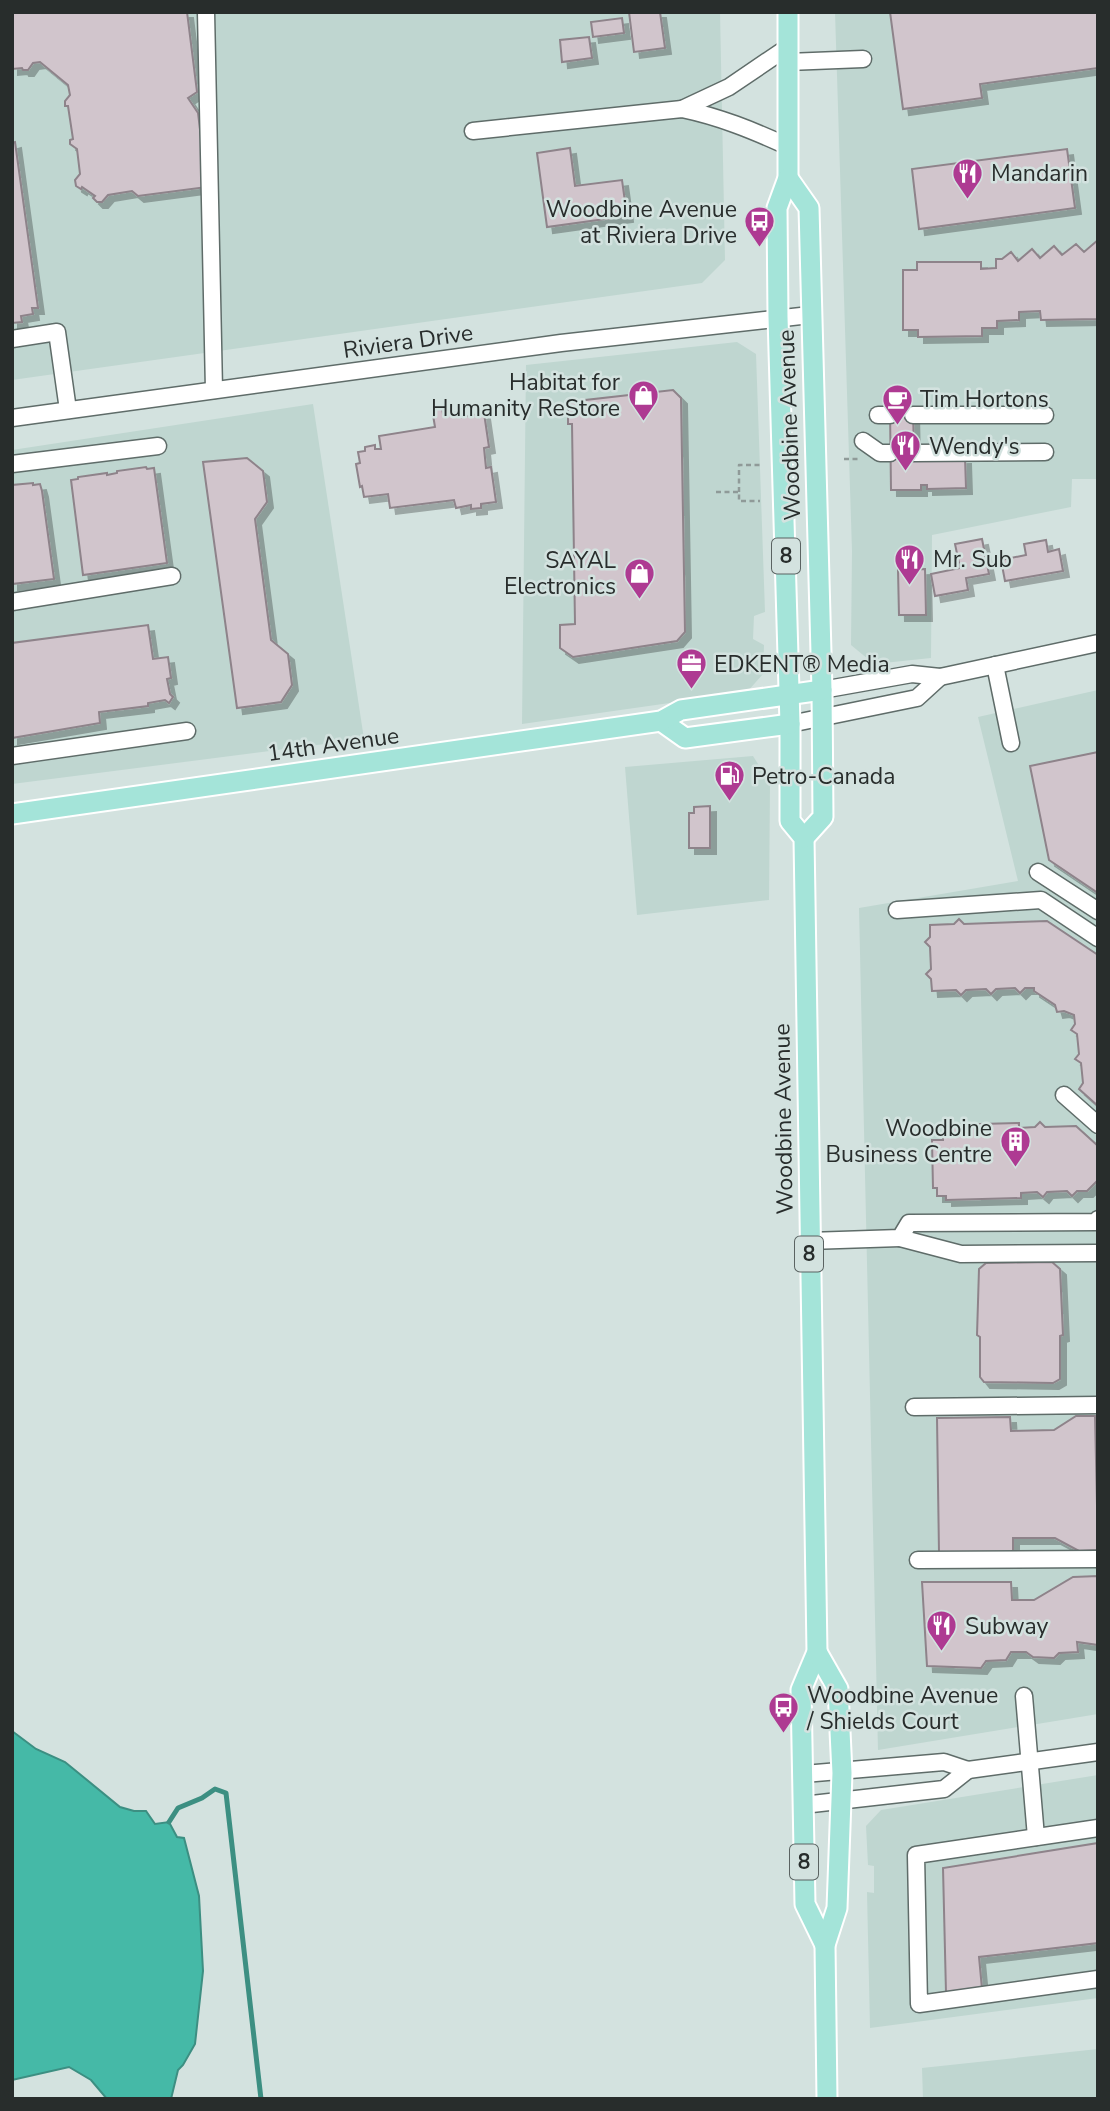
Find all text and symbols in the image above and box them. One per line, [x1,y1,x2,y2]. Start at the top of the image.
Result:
restaurant icon: Mandarin [951,156,985,200]
place label: Mandarin [991,158,1088,189]
place label: Woodbine Avenue at Riviera Drive [546,194,737,251]
bus stop icon: Woodbine Avenue at Riviera Drive [743,205,777,249]
street label: Riviera Drive [341,317,475,366]
street label: Woodbine Avenue [771,329,808,521]
place label: Habitat for Humanity ReStore [431,367,621,424]
shop icon: Habitat for Humanity ReStore [626,378,660,422]
cafe icon: Tim Hortons [880,382,914,426]
place label: Tim Hortons [920,384,1049,415]
restaurant icon: Wendy's [889,429,923,473]
place label: Wendy's [929,431,1020,462]
road number: 8 [772,538,800,574]
restaurant icon: Mr. Sub [893,542,927,586]
place label: Mr. Sub [933,544,1012,575]
place label: SAYAL Electronics [504,545,616,602]
shop icon: SAYAL Electronics [622,556,656,600]
office icon: EDKENT® Media [674,647,708,691]
place label: EDKENT® Media [714,649,890,680]
street label: 14th Avenue [265,720,401,769]
fuel station icon: Petro-Canada [712,759,746,803]
place label: Petro-Canada [752,761,895,792]
street label: Woodbine Avenue [766,1023,801,1215]
place label: Woodbine Business Centre [825,1113,992,1170]
building icon: Woodbine Business Centre [998,1124,1032,1168]
road number: 8 [795,1236,823,1272]
restaurant icon: Subway [925,1609,959,1653]
place label: Subway [965,1611,1048,1642]
place label: Woodbine Avenue / Shields Court [806,1680,998,1737]
bus stop icon: Woodbine Avenue / Shields Court [767,1691,801,1735]
road number: 8 [790,1844,818,1880]

